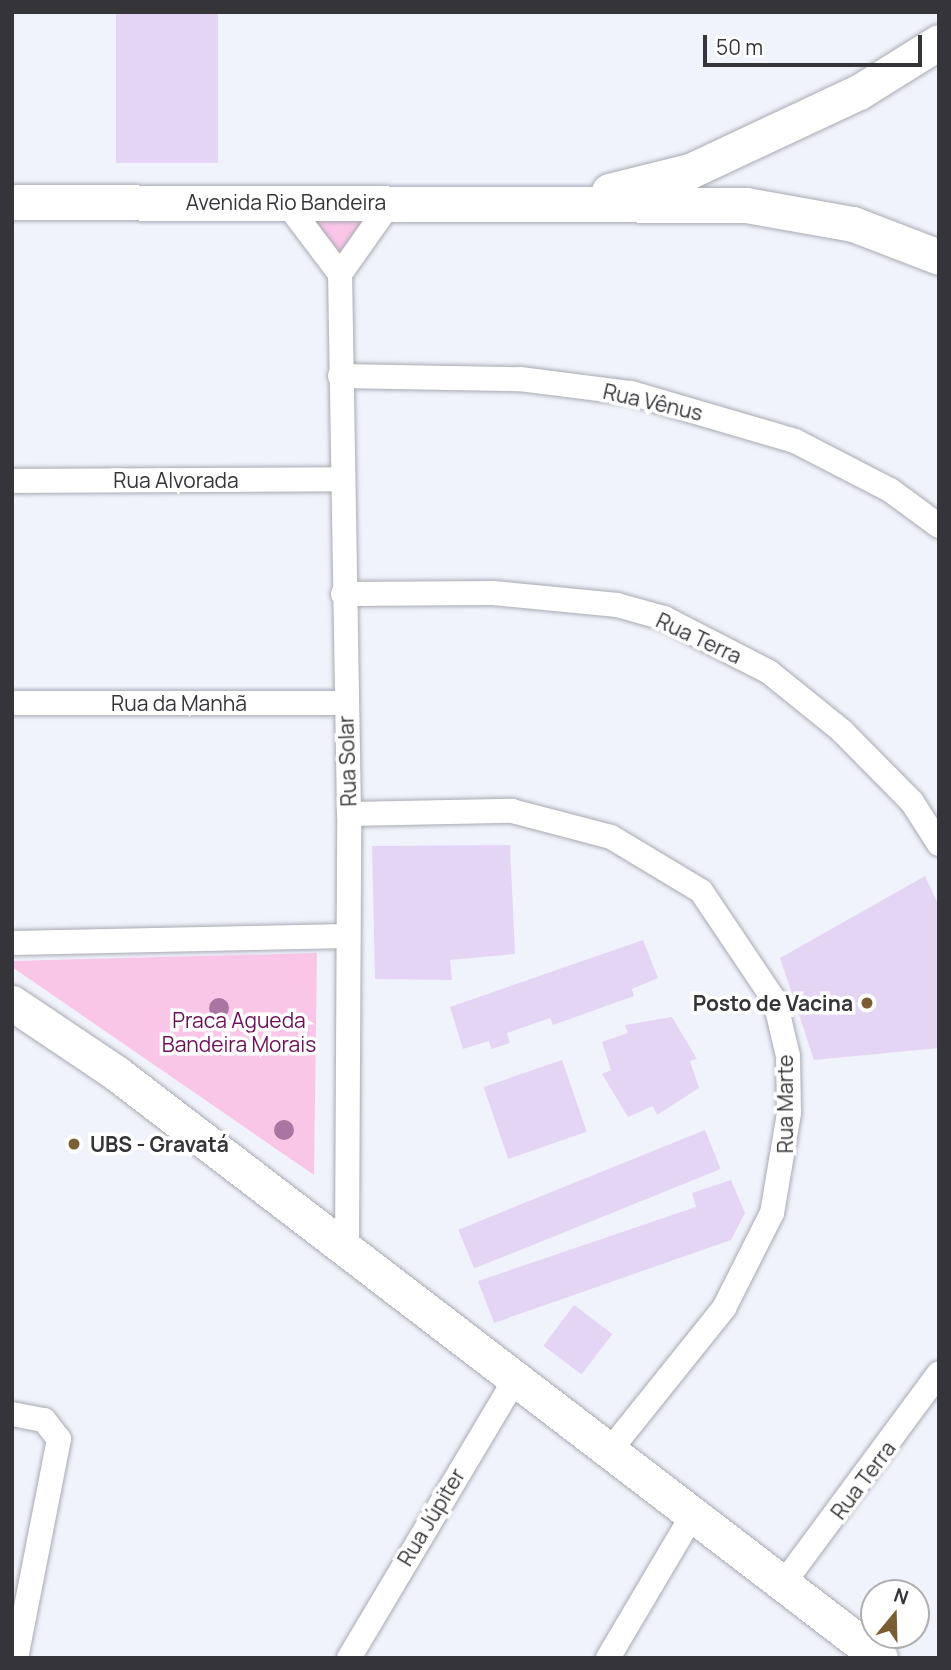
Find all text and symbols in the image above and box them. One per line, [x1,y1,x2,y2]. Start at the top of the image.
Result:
scale bar [706,21,925,65]
text: 50 m [716,33,763,61]
street label: Avenida Rio Bandeira [186,189,386,215]
street label: Rua Vênus [601,378,705,426]
street label: Rua Alvorada [113,467,239,493]
street label: Rua Terra [652,607,746,669]
street label: Rua da Manhã [111,690,247,716]
street label: Rua Solar [333,715,361,807]
place label: Posto de Vacina [693,990,853,1016]
marker: Posto de Vacina [859,995,875,1011]
park label: Praca Agueda Bandeira Morais [162,1007,316,1057]
street label: Rua Marte [772,1055,798,1153]
place label: UBS - Gravatá [90,1131,229,1157]
marker: UBS - Gravatá [64,1134,84,1154]
street label: Rua Terra [826,1436,900,1524]
street label: Rua Júpiter [392,1464,470,1570]
north arrow [860,1579,930,1649]
text: N [890,1582,912,1611]

